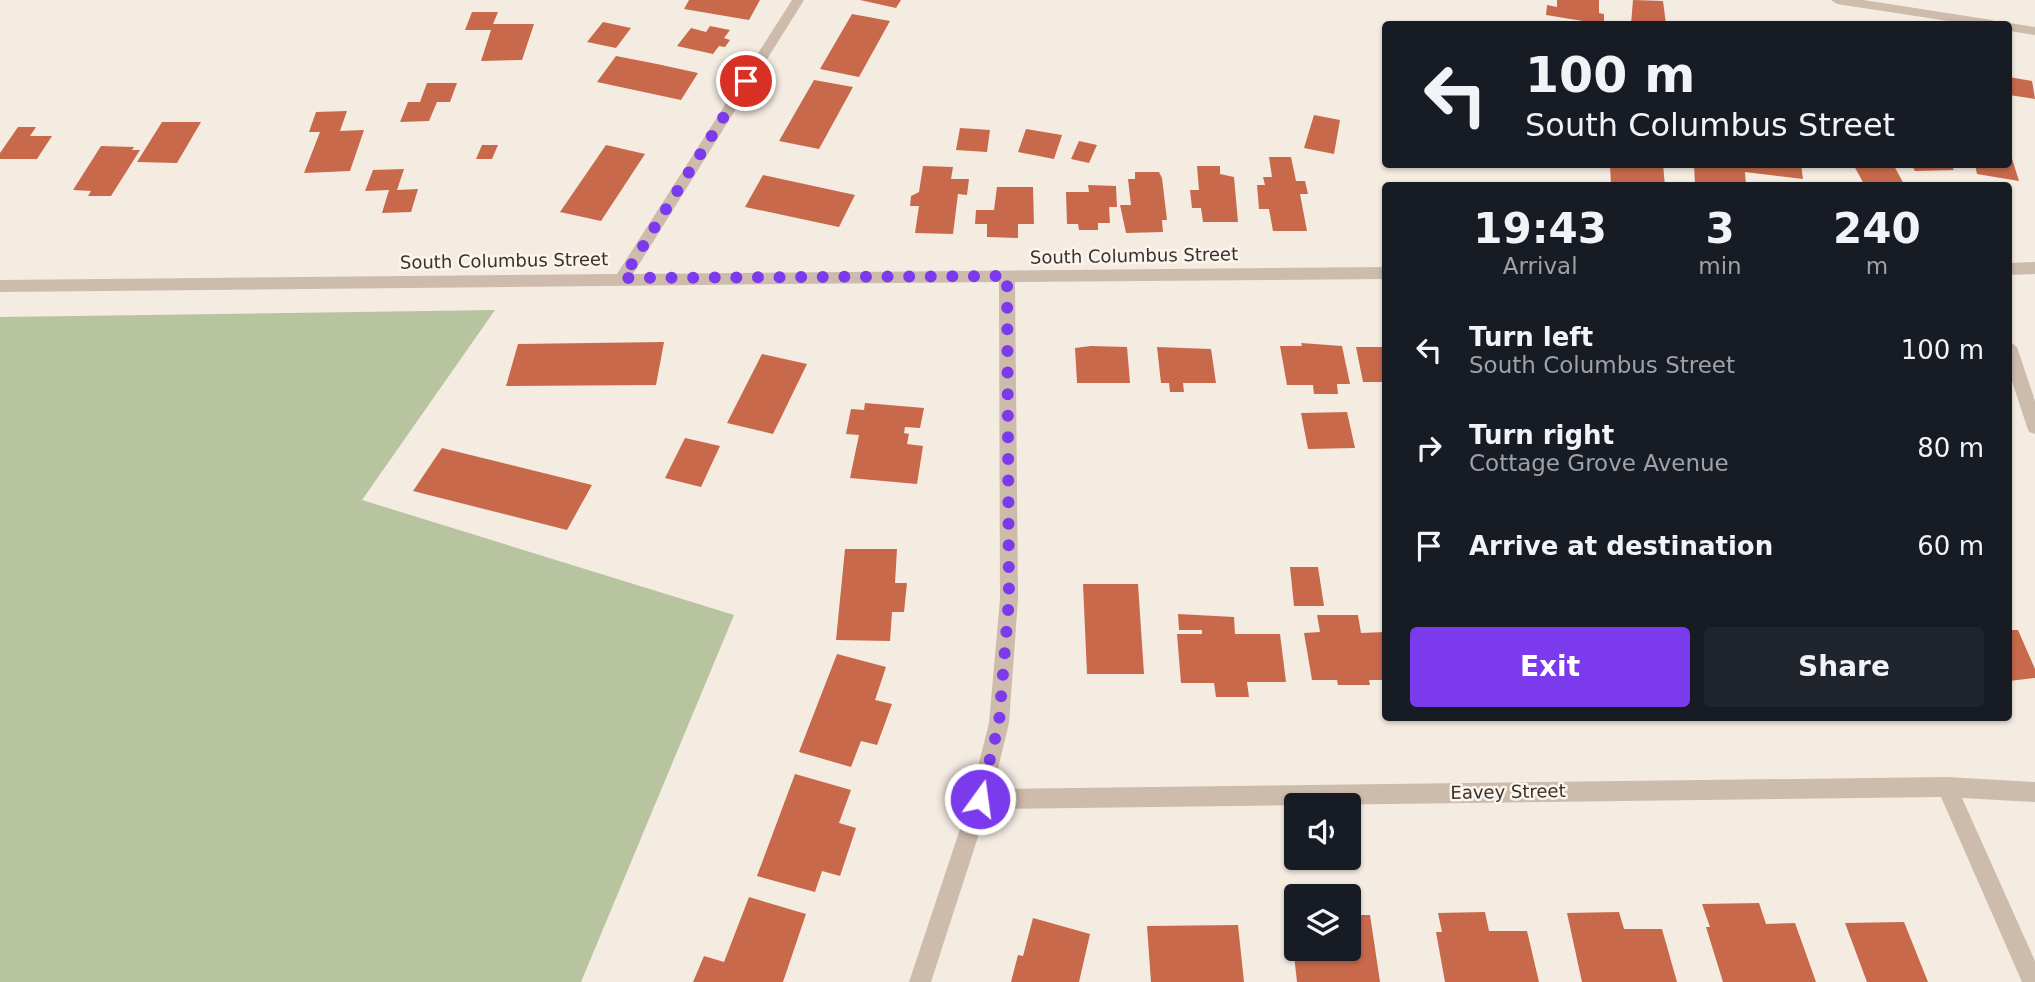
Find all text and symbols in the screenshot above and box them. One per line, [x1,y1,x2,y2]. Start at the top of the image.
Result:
text: 100 m [1525,47,1695,104]
icon: left [1410,49,1501,140]
pin [716,51,776,111]
icon: arrive [727,62,765,100]
text: South Columbus Street [1525,106,1895,144]
text: 19:43 [1473,204,1607,253]
text: 3 [1705,204,1735,253]
text: 240 [1833,204,1921,253]
street label: South Columbus Street [1030,243,1238,268]
street label: South Columbus Street [400,248,608,273]
text: Arrival [1503,253,1578,279]
text: min [1698,253,1742,279]
text: m [1866,253,1888,279]
text: Turn left [1469,322,1593,352]
icon: left [1410,331,1448,369]
text: 100 m [1901,335,1984,365]
text: South Columbus Street [1469,352,1735,378]
text: Turn right [1469,420,1614,450]
icon: right [1410,429,1448,467]
text: 80 m [1917,433,1984,463]
text: Cottage Grove Avenue [1469,450,1729,476]
icon: arrive [1410,527,1448,565]
text: Arrive at destination [1469,531,1773,561]
text: 60 m [1917,531,1984,561]
button: Exit [1410,627,1690,707]
button: Share [1704,627,1984,707]
position arrow [943,762,1017,836]
street label: Eavey Street [1450,780,1566,803]
map controls [1284,793,1361,961]
button: sound [1284,793,1361,870]
button: layers [1284,884,1361,961]

